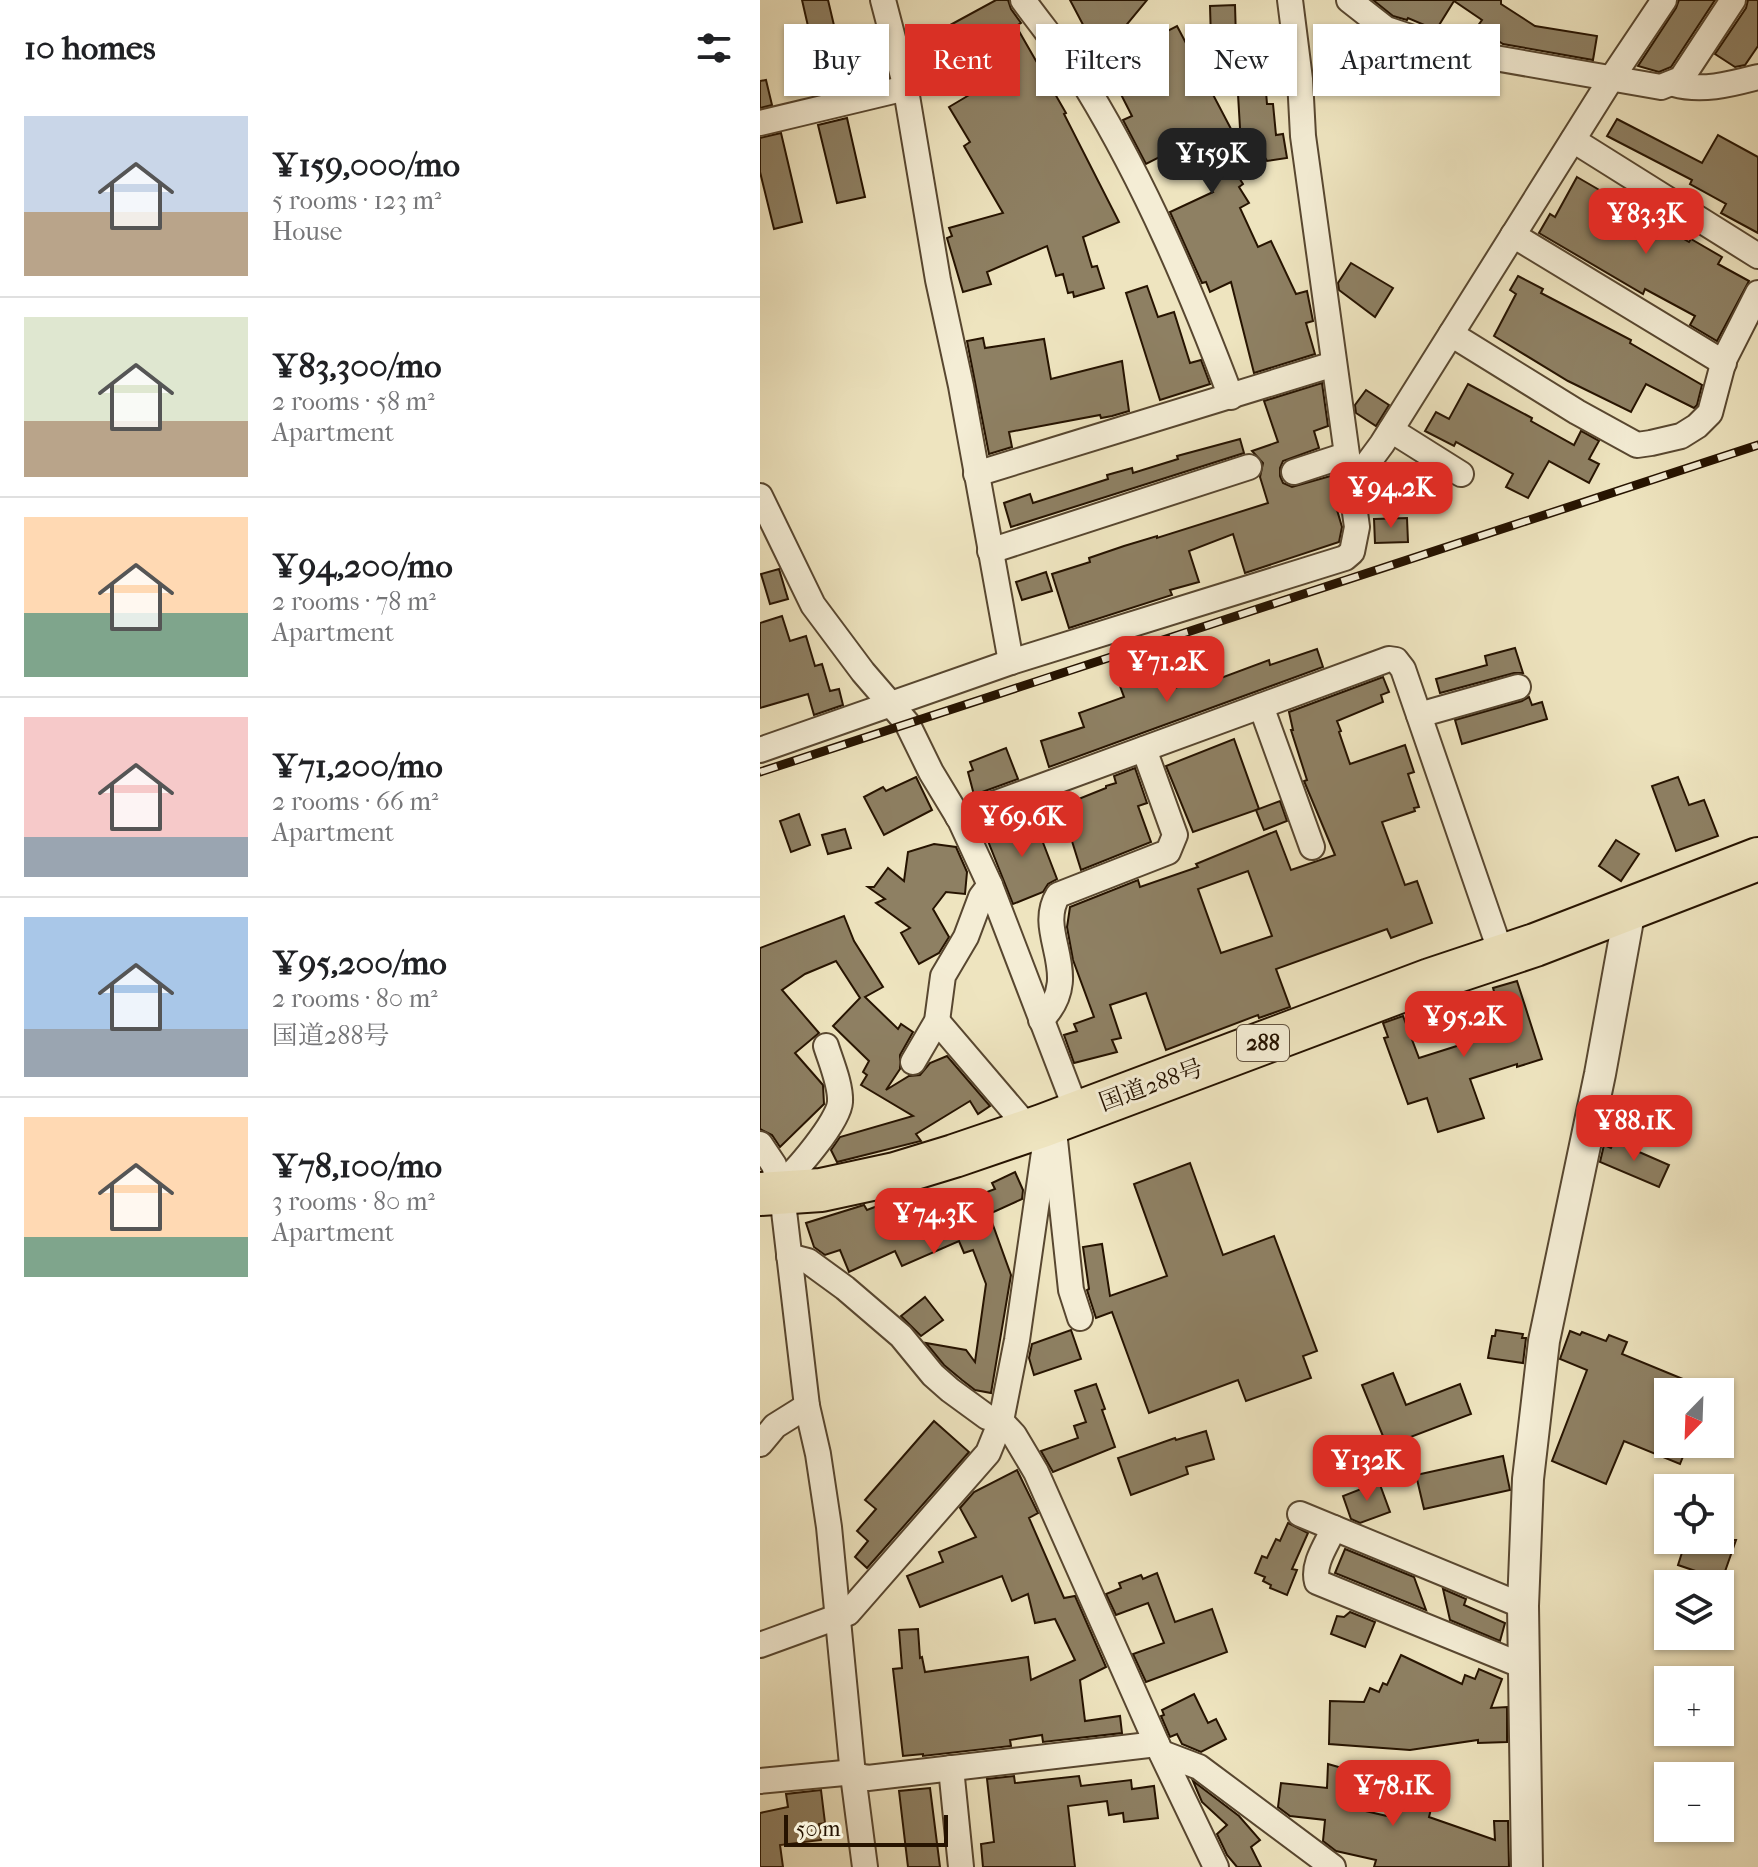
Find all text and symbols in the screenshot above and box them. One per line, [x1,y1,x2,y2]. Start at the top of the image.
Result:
chip: Buy [784,24,889,96]
chip: Rent [905,24,1020,96]
chip: Filters [1036,24,1169,96]
chip: New [1185,24,1297,96]
chip: Apartment [1313,24,1500,96]
icon: filters [692,26,736,70]
text: 10 homes [24,28,155,68]
pin: ¥159K [1156,128,1268,196]
text: ¥159K [1175,138,1249,169]
text: ¥159,000/mo [272,145,460,185]
icon: home [88,148,184,244]
text: 5 rooms · 123 m² [272,185,441,216]
pin: ¥83.3K [1581,188,1711,256]
text: ¥83.3K [1607,198,1685,229]
text: House [272,216,342,247]
text: ¥83,300/mo [272,346,441,386]
icon: home [88,349,184,445]
text: 2 rooms · 58 m² [272,386,435,417]
text: Apartment [272,417,394,448]
pin: ¥94.2K [1326,462,1456,530]
text: ¥94.2K [1348,472,1434,503]
text: ¥94,200/mo [272,546,453,586]
icon: home [88,549,184,645]
text: 2 rooms · 78 m² [272,586,436,617]
text: Apartment [272,617,394,648]
pin: ¥71.2K [1102,636,1232,704]
text: ¥71.2K [1127,646,1207,677]
text: ¥71,200/mo [272,746,443,786]
icon: home [88,749,184,845]
text: 2 rooms · 66 m² [272,786,438,817]
pin: ¥69.6K [957,791,1087,859]
text: ¥69.6K [979,801,1065,832]
text: Apartment [272,817,394,848]
text: ¥95,200/mo [272,943,447,983]
icon: home [88,949,184,1045]
text: 2 rooms · 80 m² [272,983,438,1014]
pin: ¥95.2K [1399,991,1529,1059]
text: ¥95.2K [1423,1001,1505,1032]
text: 国道288号 [272,1020,390,1051]
road number: 288 [1237,1025,1289,1061]
street label: 国道288号 [1095,1053,1207,1117]
pin: ¥88.1K [1569,1095,1699,1163]
text: ¥88.1K [1594,1105,1674,1136]
text: ¥78,100/mo [272,1146,442,1186]
icon: home [88,1149,184,1245]
text: 3 rooms · 80 m² [272,1186,435,1217]
pin: ¥74.3K [869,1188,999,1256]
text: ¥74.3K [893,1198,975,1229]
text: Apartment [272,1217,394,1248]
north arrow [1654,1378,1734,1458]
map controls [1654,1378,1734,1842]
pin: ¥132K [1311,1435,1423,1503]
text: ¥132K [1331,1445,1403,1476]
button: locate [1654,1474,1734,1554]
button: layers [1654,1570,1734,1650]
button: + [1654,1666,1734,1746]
pin: ¥78.1K [1328,1760,1458,1828]
button: − [1654,1762,1734,1842]
text: ¥78.1K [1353,1770,1433,1801]
scale bar [784,1811,948,1847]
text: 50 m [796,1816,841,1842]

